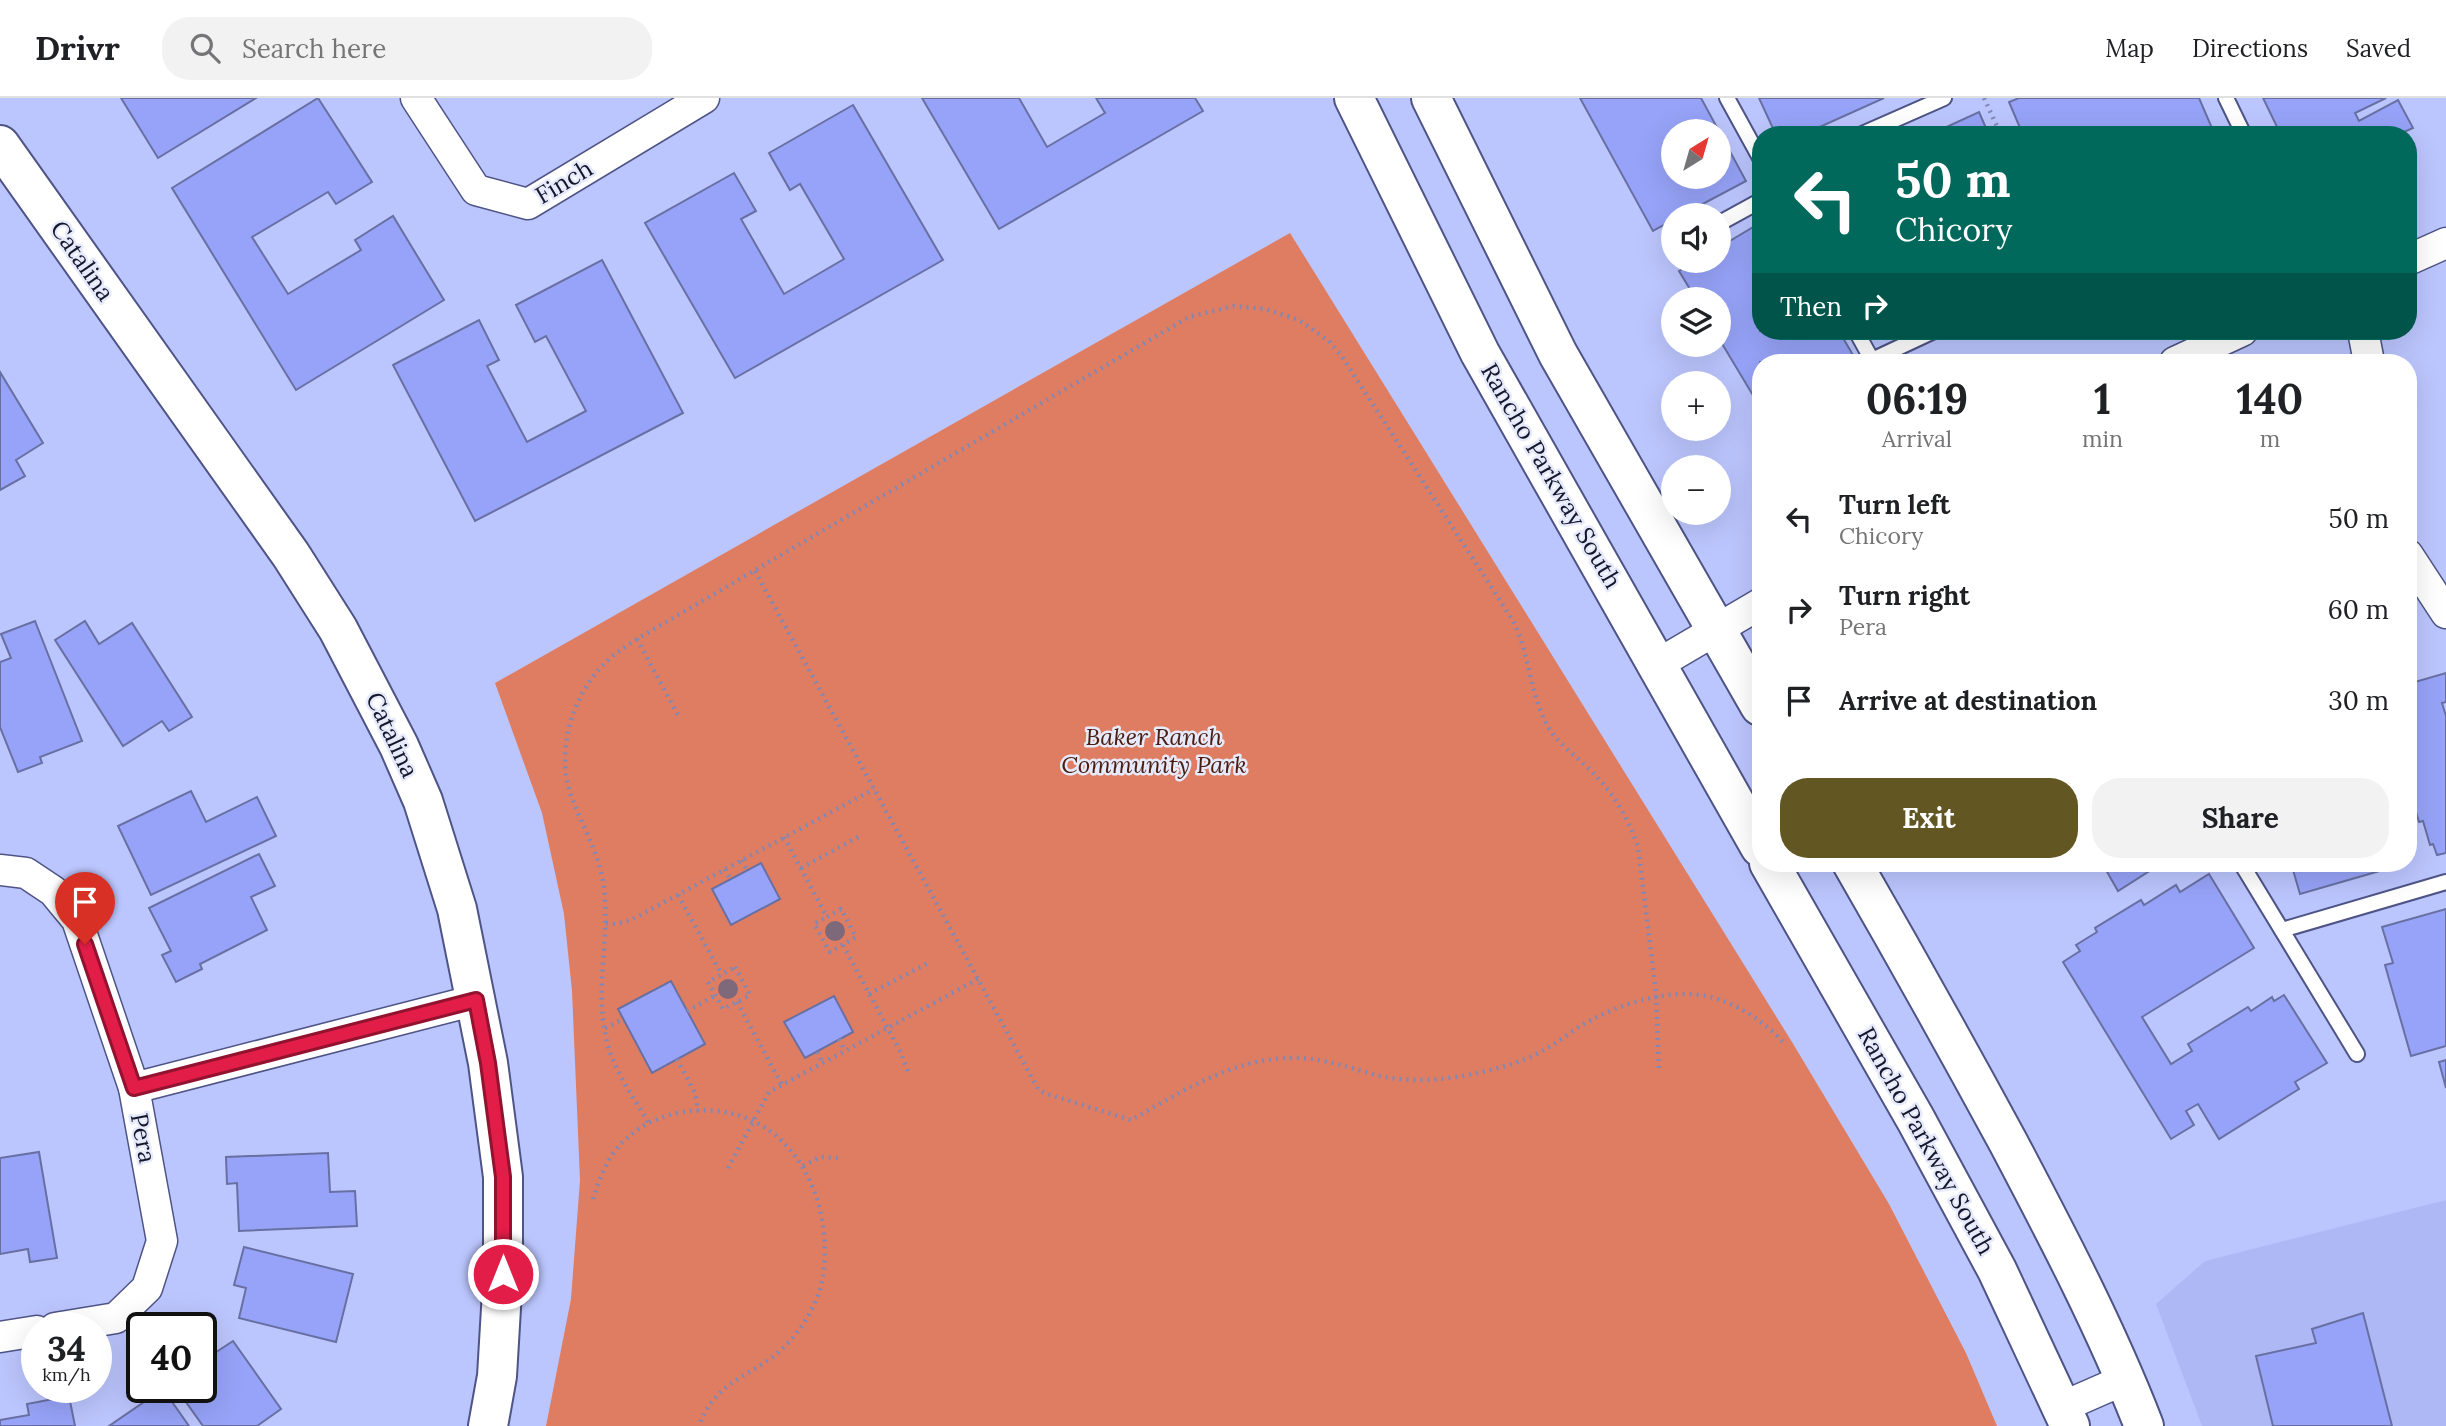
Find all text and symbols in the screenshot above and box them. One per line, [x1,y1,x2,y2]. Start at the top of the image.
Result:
search box [162,17,652,80]
text: Drivr [35,27,120,69]
icon: search [186,29,224,67]
text: Search here [242,32,386,65]
text: Map [2105,33,2154,64]
text: Directions [2192,33,2308,64]
text: Saved [2346,33,2411,64]
north arrow [1661,119,1731,189]
map controls [1661,119,1731,525]
text: 50 m [1895,148,2011,210]
street label: Finch [529,152,598,211]
icon: left [1780,154,1871,245]
button: sound [1661,203,1731,273]
text: Chicory [1895,209,2012,250]
street label: Catalina [44,215,121,307]
button: layers [1661,287,1731,357]
icon: right [1856,287,1894,325]
text: Then [1780,290,1842,323]
street label: Rancho Parkway South [1474,357,1629,594]
button: + [1661,371,1731,441]
text: 06:19 [1866,372,1968,426]
text: 1 [2094,372,2111,426]
text: 140 [2237,372,2303,426]
text: Arrival [1882,424,1952,453]
text: min [2082,424,2123,453]
text: m [2260,424,2280,453]
button: − [1661,455,1731,525]
text: Turn left [1839,488,1950,521]
icon: left [1780,500,1818,538]
text: 50 m [2329,502,2389,535]
text: Chicory [1839,521,1923,550]
text: Turn right [1839,579,1970,612]
icon: right [1780,591,1818,629]
text: 60 m [2328,593,2389,626]
text: Pera [1839,612,1887,641]
icon: arrive [1780,682,1818,720]
text: Arrive at destination [1839,684,2097,717]
text: 30 m [2328,684,2389,717]
street label: Catalina [359,687,426,783]
park label: Baker Ranch Community Park [1061,721,1247,780]
button: Exit [1780,778,2078,858]
button: Share [2092,778,2389,858]
pin [55,872,115,944]
icon: arrive [66,883,104,921]
street label: Rancho Parkway South [1851,1022,2002,1260]
street label: Pera [124,1110,163,1165]
position arrow [466,1237,540,1311]
speed limit sign: 40 [126,1312,217,1403]
text: 34 [47,1326,86,1371]
text: km/h [42,1363,91,1386]

